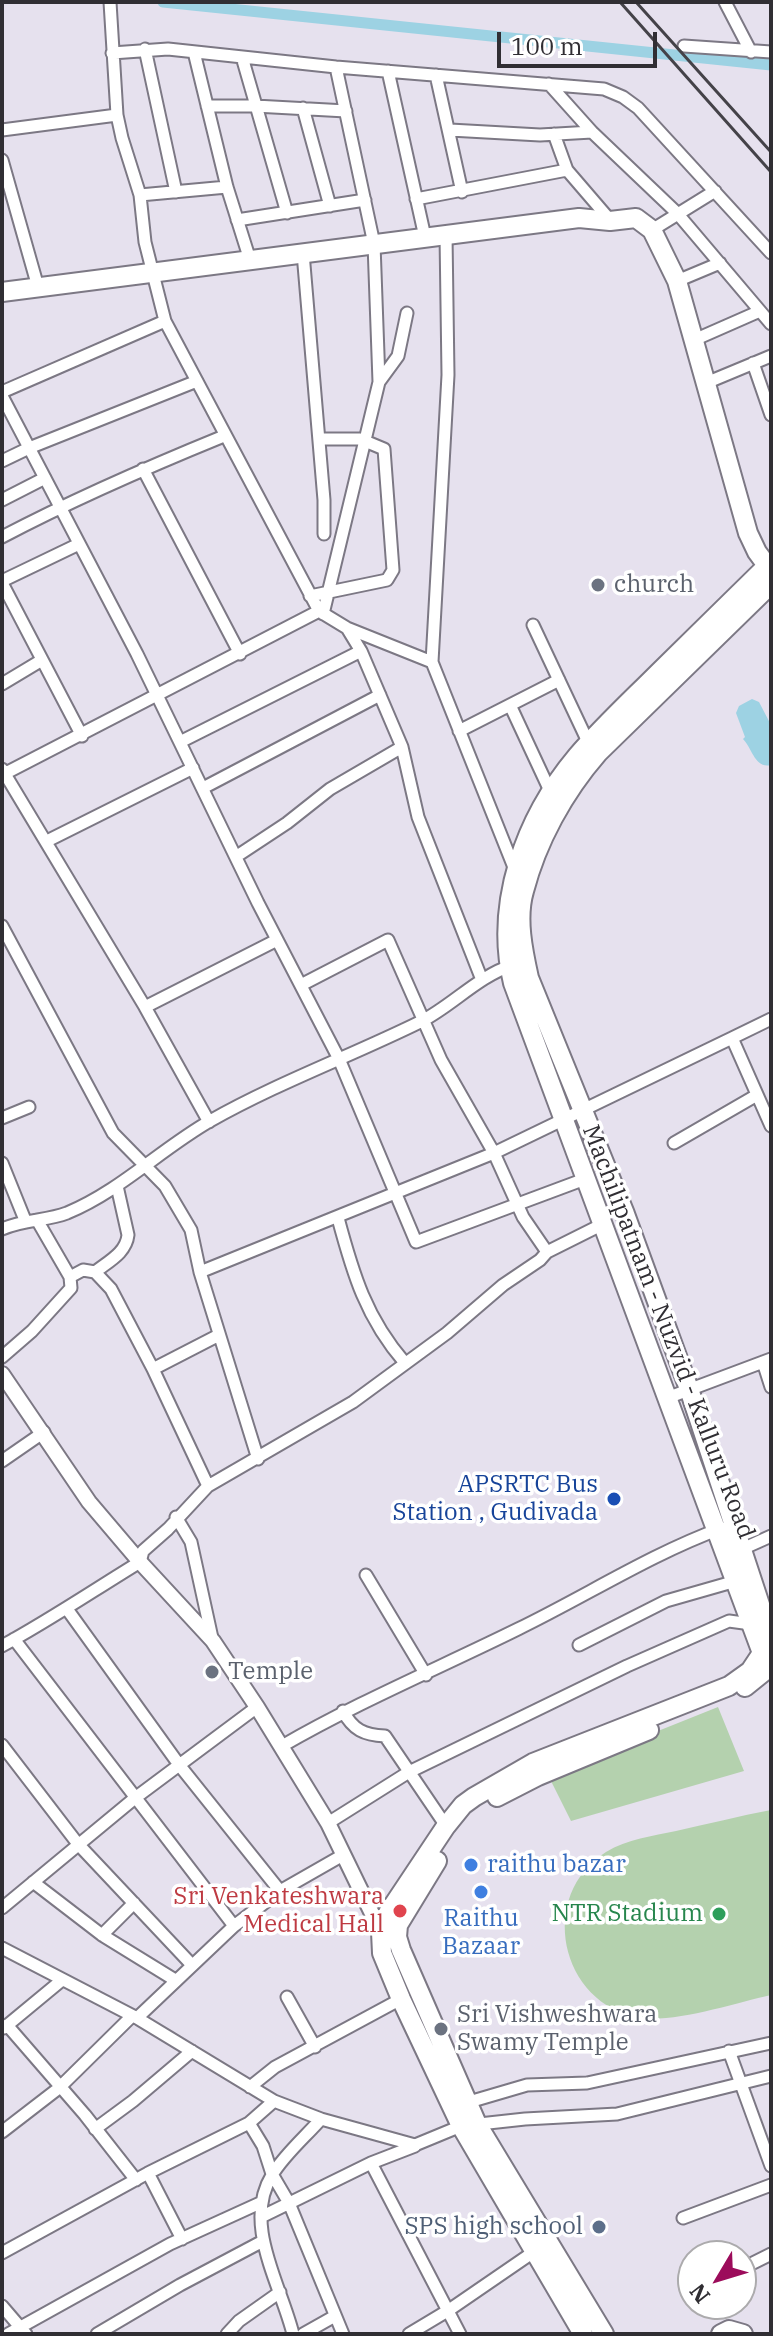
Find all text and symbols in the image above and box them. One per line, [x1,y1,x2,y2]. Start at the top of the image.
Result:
scale bar [501,16,661,66]
text: 100 m [511,30,583,62]
place label: church [614,571,694,599]
marker: church [589,576,607,594]
street label: Machilipatnam - Nuzvid - Kalluru Road [576,1121,760,1543]
place label: APSRTC Bus Station , Gudivada [392,1471,598,1527]
marker: APSRTC Bus Station , Gudivada [605,1490,623,1508]
place label: Temple [228,1658,313,1686]
marker: Temple [203,1663,221,1681]
place label: raithu bazar [487,1851,626,1879]
marker: raithu bazar [462,1856,480,1874]
place label: Sri Venkateshwara Medical Hall [173,1883,384,1939]
marker: Raithu Bazaar [472,1883,490,1901]
place label: NTR Stadium [551,1900,703,1928]
marker: Sri Venkateshwara Medical Hall [391,1902,409,1920]
place label: Raithu Bazaar [442,1905,520,1961]
marker: NTR Stadium [710,1905,728,1923]
place label: Sri Vishweshwara Swamy Temple [457,2001,657,2057]
marker: Sri Vishweshwara Swamy Temple [432,2020,450,2038]
place label: SPS high school [404,2213,583,2241]
marker: SPS high school [590,2218,608,2236]
north arrow [677,2240,757,2320]
text: N [682,2278,716,2310]

